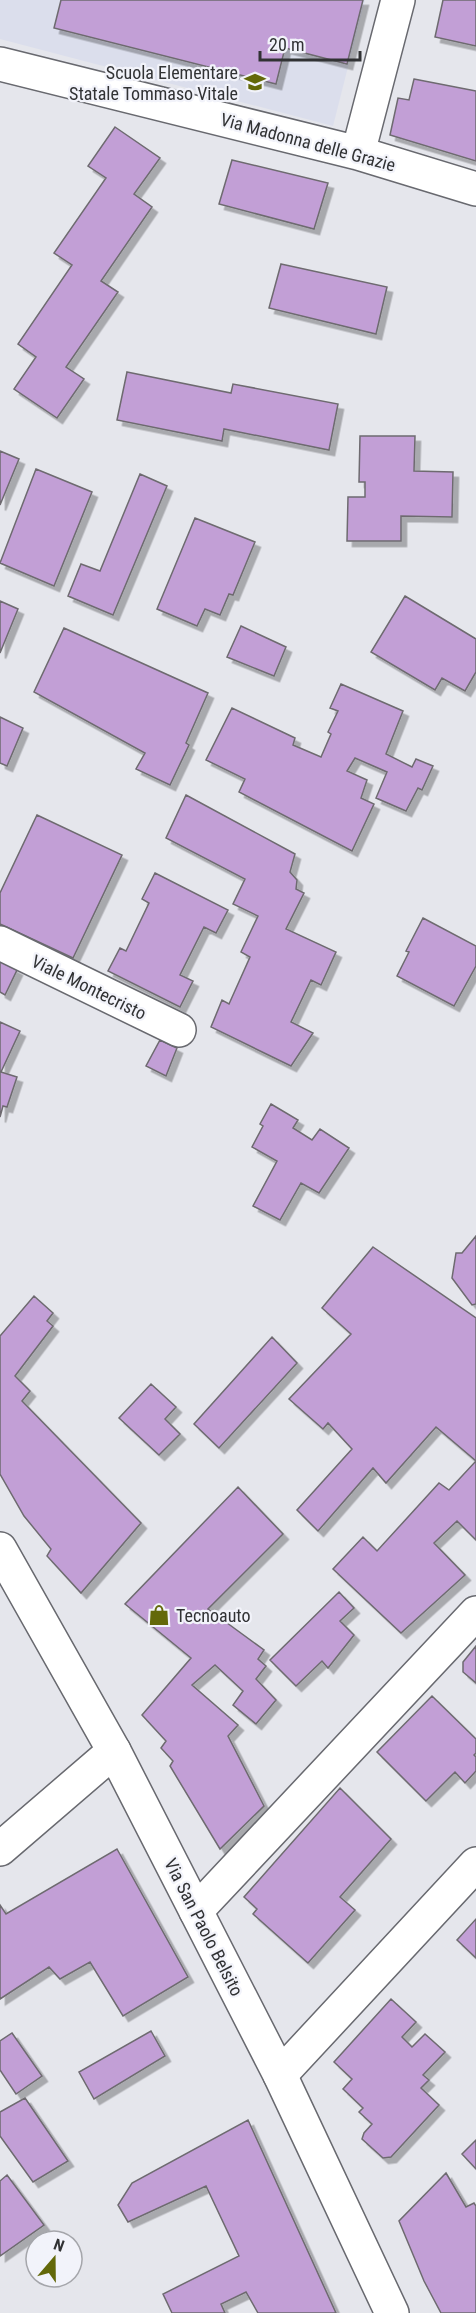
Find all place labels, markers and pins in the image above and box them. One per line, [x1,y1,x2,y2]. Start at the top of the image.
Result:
place label: Scuola Elementare Statale Tommaso Vitale [69,62,238,104]
school or university icon: Scuola Elementare Statale Tommaso Vitale [243,70,267,94]
shop icon: Tecnoauto [147,1603,171,1627]
place label: Tecnoauto [176,1605,251,1626]

